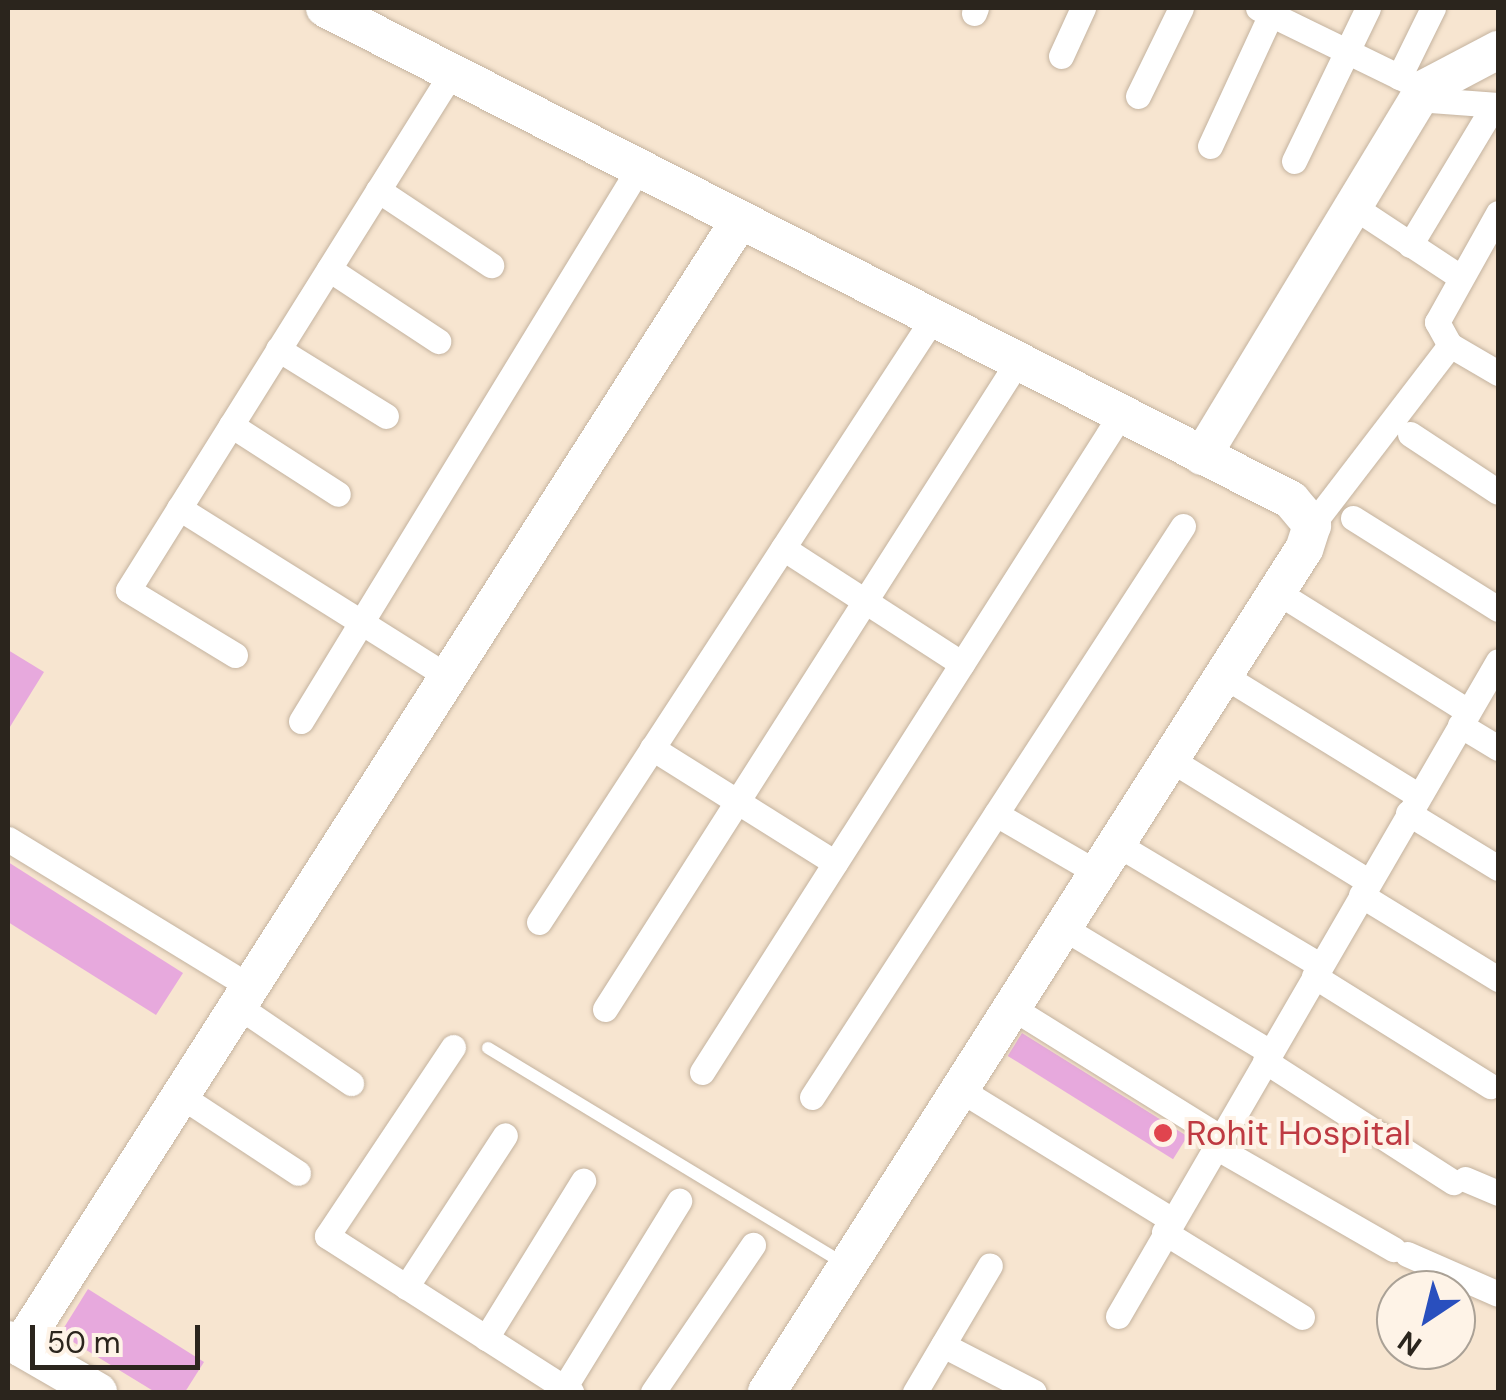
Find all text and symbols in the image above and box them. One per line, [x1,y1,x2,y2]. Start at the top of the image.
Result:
place label: Rohit Hospital [1186,1112,1411,1154]
marker: Rohit Hospital [1150,1120,1176,1146]
north arrow [1376,1270,1476,1370]
scale bar [35,1305,205,1367]
text: N [1391,1322,1429,1364]
text: 50 m [47,1323,121,1362]

